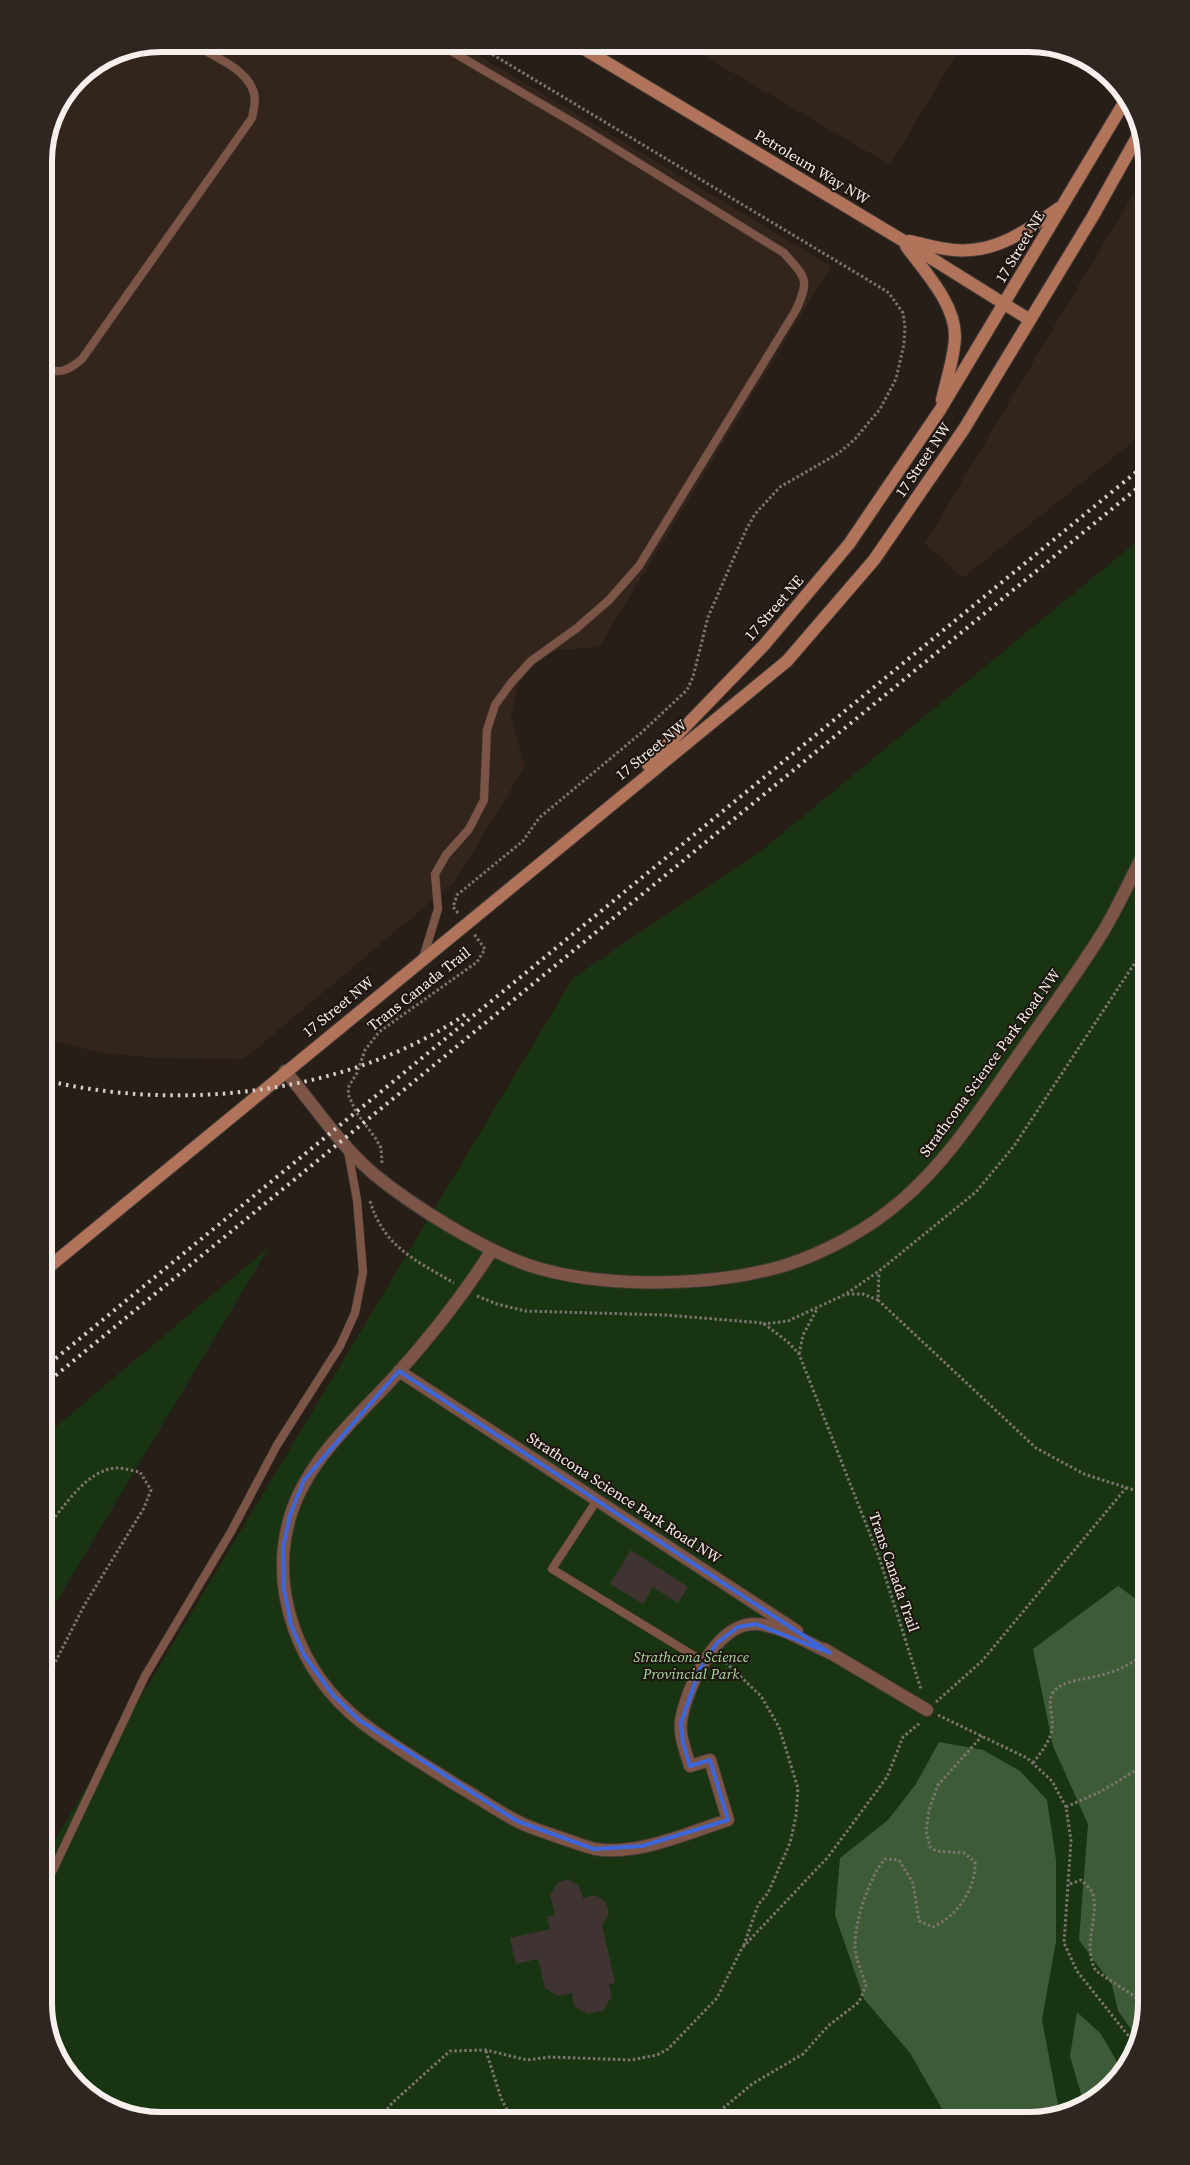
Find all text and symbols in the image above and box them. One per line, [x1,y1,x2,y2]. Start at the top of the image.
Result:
street label: Petroleum Way NW [751,124,874,209]
street label: 17 Street NE [990,207,1049,287]
street label: 17 Street NW [890,418,956,501]
street label: 17 Street NE [739,570,808,645]
street label: 17 Street NW [611,714,691,785]
street label: Trans Canada Trail [363,941,475,1036]
street label: Strathcona Science Park Road NW [914,964,1065,1161]
street label: 17 Street NW [298,971,378,1042]
street label: Strathcona Science Park Road NW [523,1427,726,1569]
street label: Trans Canada Trail [864,1509,925,1635]
park label: Strathcona Science Provincial Park [633,1646,749,1684]

